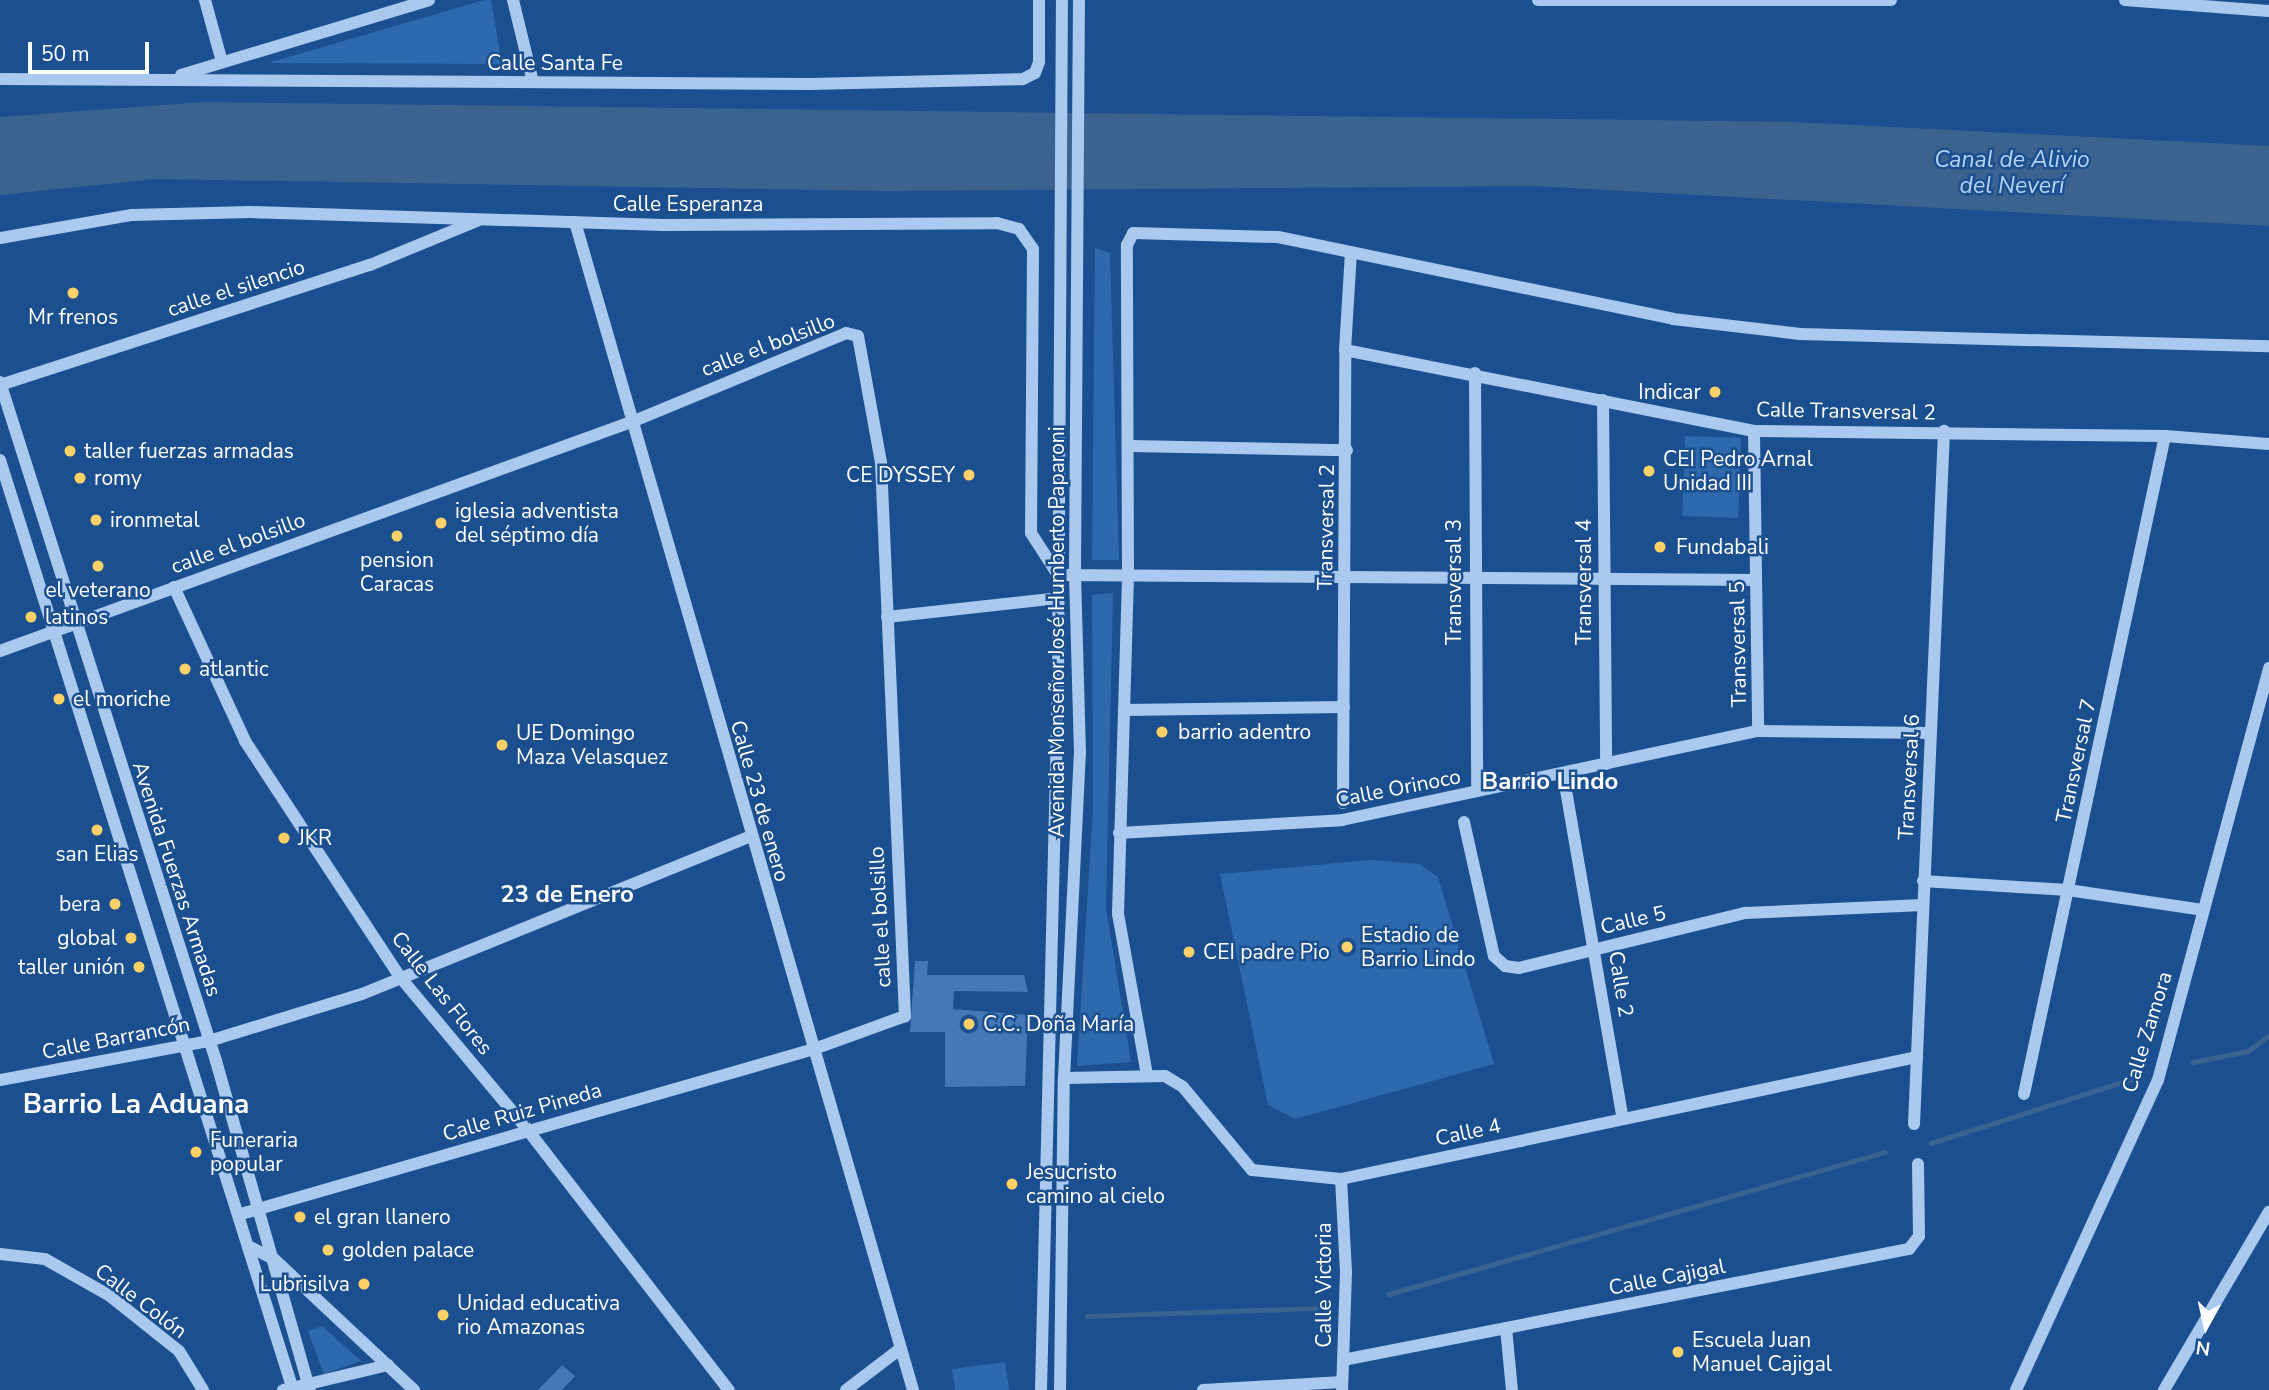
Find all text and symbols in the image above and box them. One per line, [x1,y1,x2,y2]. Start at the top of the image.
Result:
scale bar [32,28,152,72]
text: 50 m [41,40,90,68]
street label: Calle Santa Fe [487,50,623,76]
water label: Canal de Alivio del Neverí [1934,146,2090,200]
street label: Calle Esperanza [613,191,763,217]
street label: calle el silencio [164,254,308,322]
marker: Mr frenos [65,285,81,301]
place label: Mr frenos [28,304,118,330]
street label: calle el bolsillo [697,308,839,382]
place label: Indicar [1638,379,1701,405]
marker: Indicar [1707,384,1723,400]
street label: Calle Transversal 2 [1756,397,1936,425]
street label: Avenida Monseñor José Humberto Paparoni [1044,426,1070,838]
place label: taller fuerzas armadas [84,438,294,464]
marker: taller fuerzas armadas [62,443,78,459]
place label: CEI Pedro Arnal Unidad III [1663,446,1813,496]
place label: CE DYSSEY [846,462,955,488]
marker: CEI Pedro Arnal Unidad III [1641,463,1657,479]
street label: Transversal 2 [1312,464,1340,590]
place label: romy [94,465,142,491]
marker: CE DYSSEY [961,467,977,483]
marker: romy [72,470,88,486]
place label: iglesia adventista del séptimo día [455,498,619,548]
place label: ironmetal [110,507,200,533]
street label: calle el bolsillo [167,507,309,579]
marker: ironmetal [88,512,104,528]
marker: iglesia adventista del séptimo día [433,515,449,531]
street label: Transversal 3 [1441,519,1467,645]
street label: Transversal 4 [1571,519,1597,645]
marker: pension Caracas [389,528,405,544]
place label: Fundabali [1676,534,1769,560]
marker: Fundabali [1650,537,1670,557]
place label: pension Caracas [360,547,434,597]
marker: el veterano [90,558,106,574]
place label: el veterano [45,577,151,603]
street label: Transversal 5 [1724,581,1752,707]
place label: latinos [45,604,108,630]
marker: latinos [23,609,39,625]
place label: atlantic [199,656,269,682]
marker: atlantic [177,661,193,677]
place label: el moriche [73,686,171,712]
marker: el moriche [51,691,67,707]
street label: Transversal 7 [2051,697,2101,825]
street label: Transversal 6 [1893,713,1925,841]
street label: Calle 23 de enero [725,717,795,885]
place label: barrio adentro [1178,719,1311,745]
place label: UE Domingo Maza Velasquez [516,720,668,770]
marker: barrio adentro [1152,722,1172,742]
marker: UE Domingo Maza Velasquez [494,737,510,753]
street label: Avenida Fuerzas Armadas [127,758,227,1000]
street label: Calle Orinoco [1333,764,1463,812]
district label: Barrio Lindo [1482,768,1618,796]
marker: san Elias [89,822,105,838]
place label: JKR [298,825,332,851]
marker: JKR [276,830,292,846]
place label: san Elias [55,841,139,867]
street label: calle el bolsillo [864,846,896,988]
district label: 23 de Enero [500,881,634,909]
place label: bera [59,891,101,917]
marker: bera [107,896,123,912]
street label: Calle 5 [1598,900,1668,940]
place label: Estadio de Barrio Lindo [1361,922,1475,972]
place label: global [57,925,117,951]
street label: Calle Las Flores [386,926,498,1060]
marker: global [123,930,139,946]
place label: CEI padre Pio [1203,939,1330,965]
marker: Estadio de Barrio Lindo [1339,939,1355,955]
marker: CEI padre Pio [1181,944,1197,960]
street label: Calle 2 [1603,949,1639,1019]
place label: taller unión [18,954,125,980]
marker: taller unión [131,959,147,975]
street label: Calle Zamora [2117,968,2177,1096]
street label: Calle Barrancón [40,1011,192,1065]
place label: C.C. Doña María [983,1011,1134,1037]
marker: C.C. Doña María [961,1016,977,1032]
street label: Calle Ruiz Pineda [440,1077,604,1147]
district label: Barrio La Aduana [23,1087,249,1121]
street label: Calle 4 [1433,1113,1503,1151]
place label: Funeraria popular [210,1127,298,1177]
marker: Funeraria popular [188,1144,204,1160]
place label: Jesucristo camino al cielo [1026,1159,1165,1209]
marker: Jesucristo camino al cielo [1004,1176,1020,1192]
place label: el gran llanero [314,1204,451,1230]
marker: el gran llanero [292,1209,308,1225]
street label: Calle Victoria [1311,1222,1337,1348]
place label: golden palace [342,1237,474,1263]
marker: golden palace [320,1242,336,1258]
street label: Calle Cajigal [1607,1253,1727,1301]
street label: Calle Colón [90,1258,192,1344]
place label: Lubrisilva [260,1271,350,1297]
marker: Lubrisilva [356,1276,372,1292]
place label: Unidad educativa rio Amazonas [457,1290,620,1340]
north arrow [2171,1292,2241,1362]
marker: Unidad educativa rio Amazonas [435,1307,451,1323]
place label: Escuela Juan Manuel Cajigal [1692,1327,1832,1377]
text: N [2194,1334,2212,1362]
marker: Escuela Juan Manuel Cajigal [1670,1344,1686,1360]

